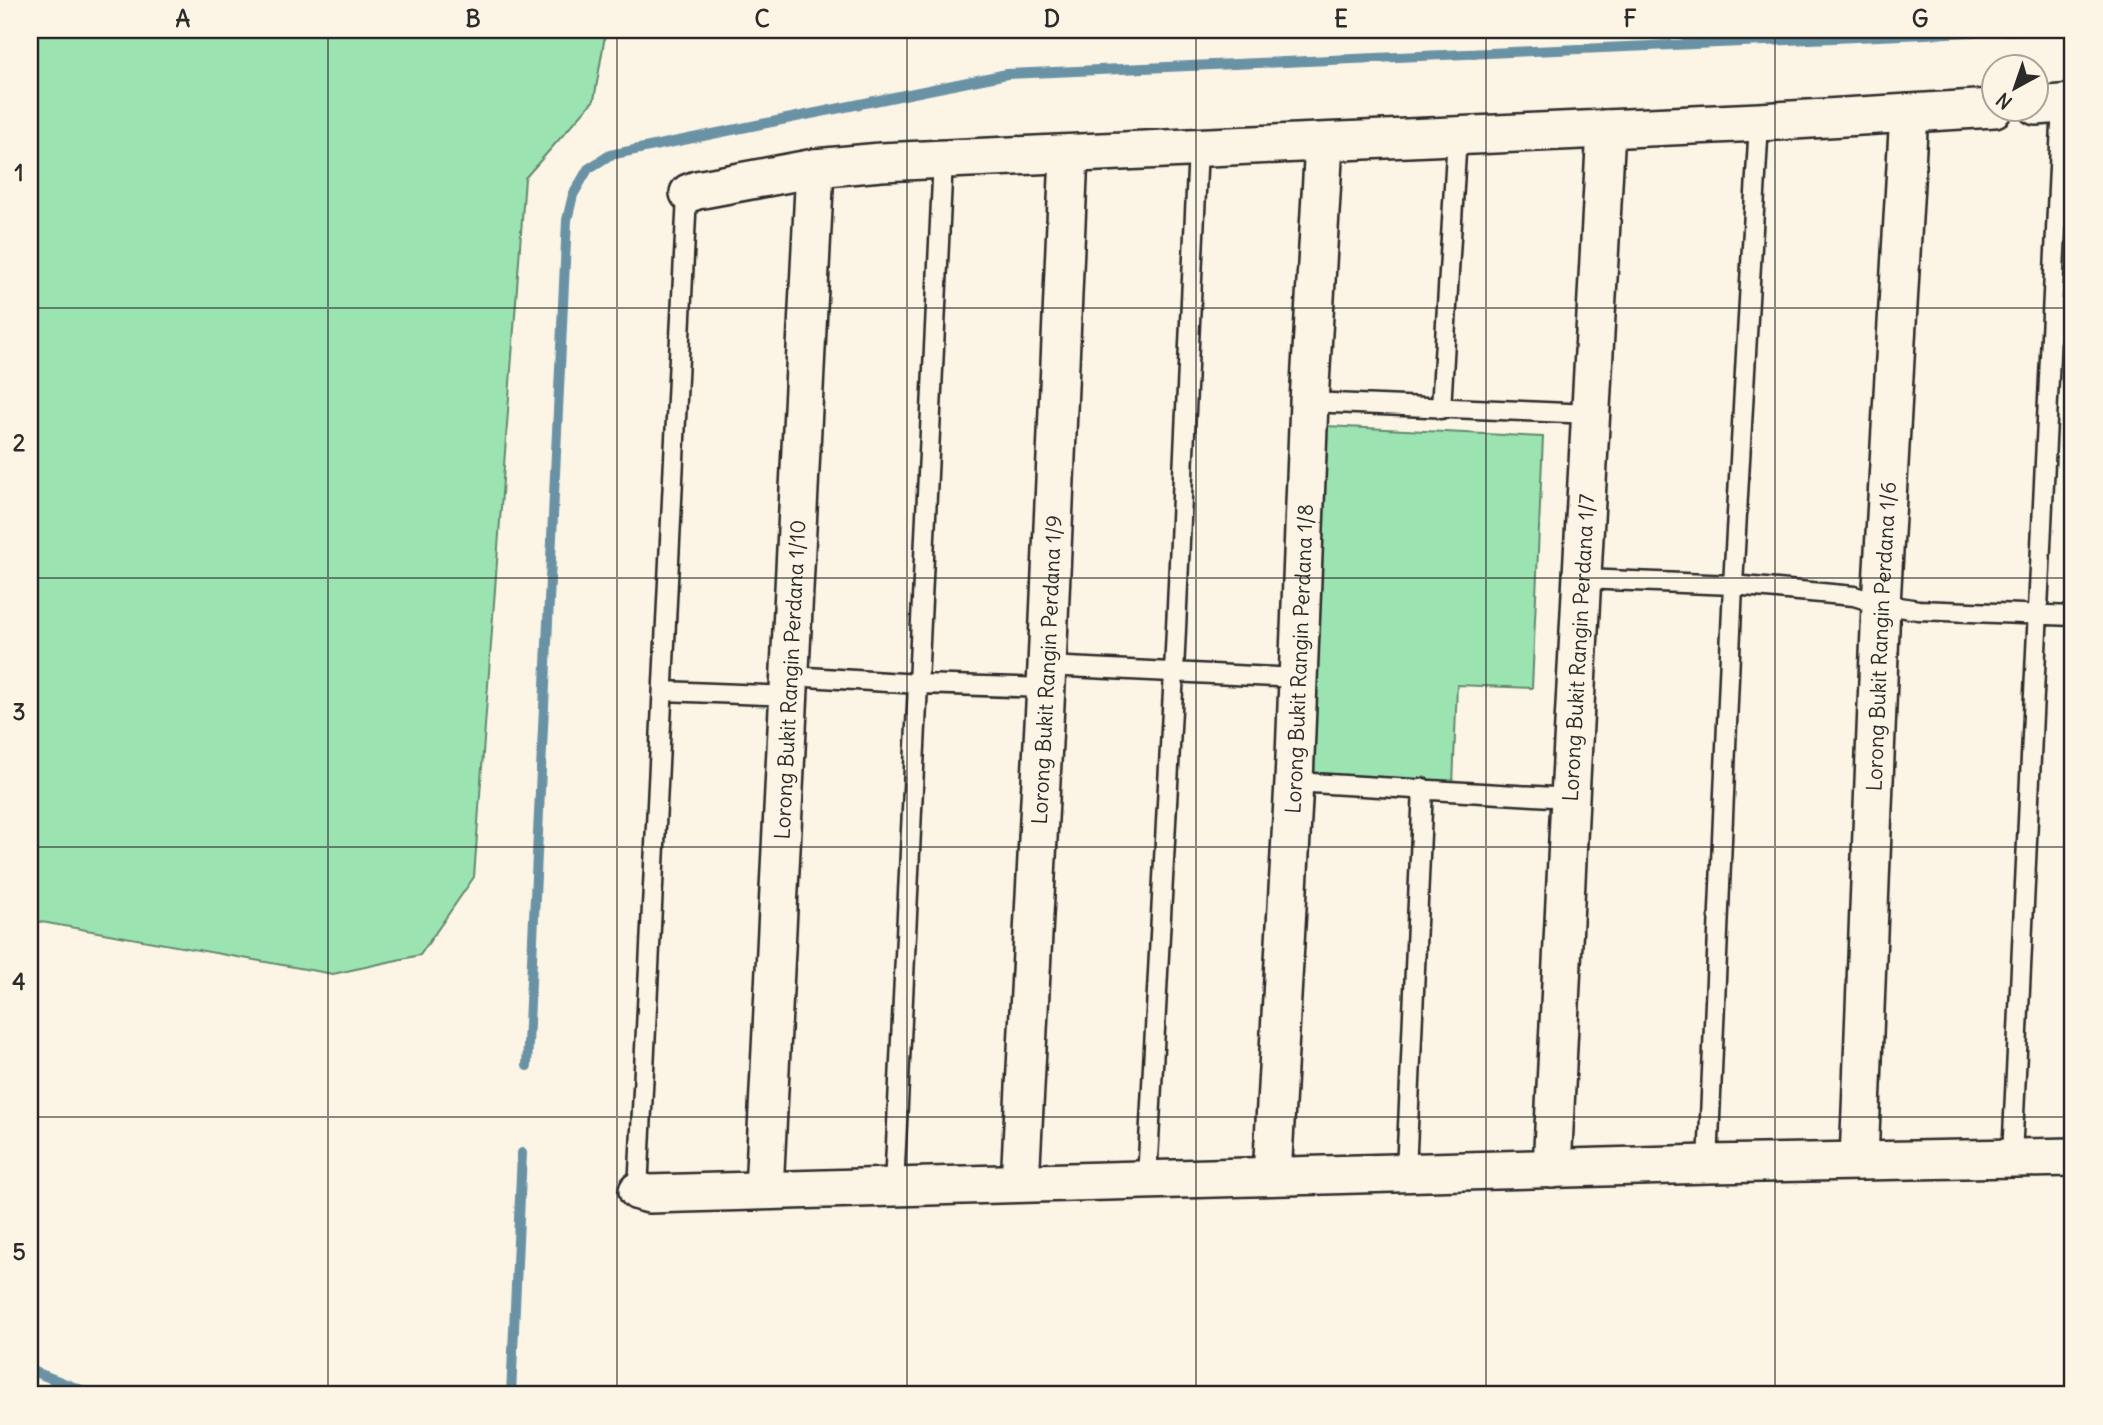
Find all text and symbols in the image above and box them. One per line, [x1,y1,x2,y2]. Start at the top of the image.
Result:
text: A [176,4,191,33]
text: B [465,4,481,33]
text: C [754,4,770,33]
text: D [1044,4,1060,33]
text: E [1334,4,1348,33]
text: F [1623,4,1637,33]
text: G [1912,4,1928,33]
north arrow [1980,52,2050,122]
text: N [1991,88,2017,114]
text: 1 [14,158,24,187]
text: 2 [13,428,26,457]
street label: Lorong Bukit Rangin Perdana 1/6 [1860,481,1901,792]
street label: Lorong Bukit Rangin Perdana 1/7 [1556,493,1600,802]
street label: Lorong Bukit Rangin Perdana 1/8 [1279,503,1318,814]
street label: Lorong Bukit Rangin Perdana 1/9 [1025,514,1067,825]
street label: Lorong Bukit Rangin Perdana 1/10 [768,519,811,840]
text: 3 [12,697,26,726]
text: 4 [12,967,26,996]
text: 5 [12,1237,26,1266]

